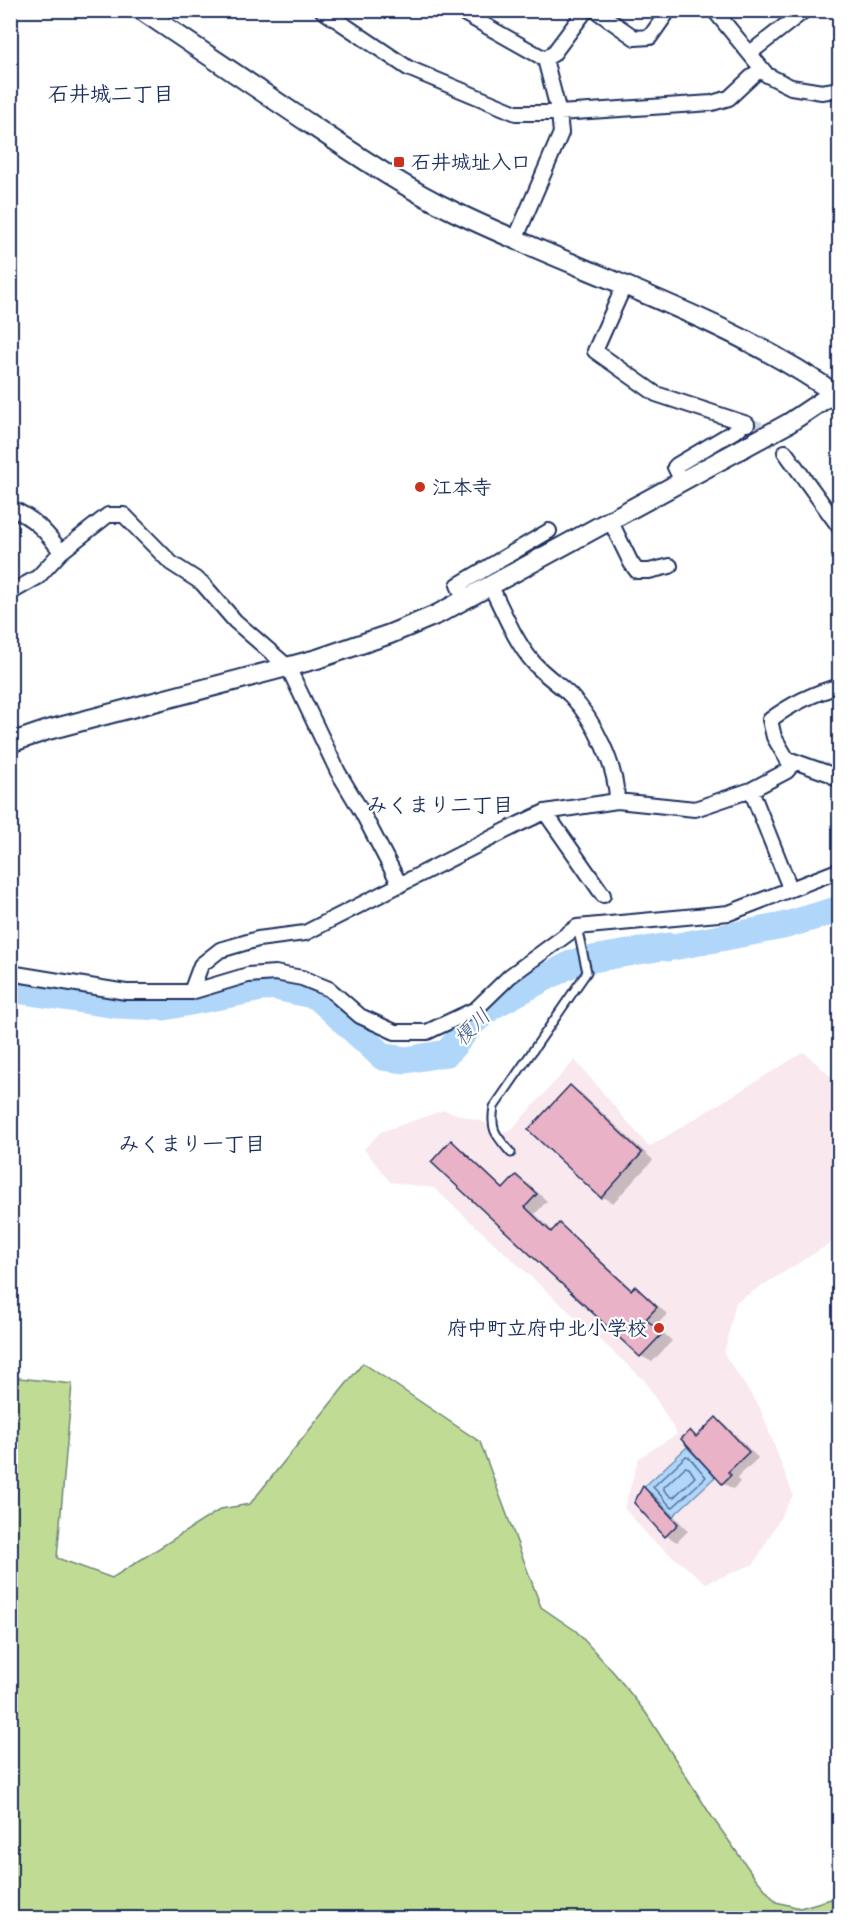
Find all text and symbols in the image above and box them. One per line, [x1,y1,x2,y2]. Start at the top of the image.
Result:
district label: 石井城二丁目 [48,82,174,106]
place label: 石井城址入口 [411,151,531,174]
marker: 石井城址入口 [392,155,406,169]
place label: 江本寺 [432,476,492,499]
marker: 江本寺 [413,480,427,494]
district label: みくまり二丁目 [367,793,514,817]
water label: 榎川 [449,1004,495,1050]
district label: みくまり一丁目 [119,1132,266,1156]
place label: 府中町立府中北小学校 [447,1317,647,1340]
marker: 府中町立府中北小学校 [652,1321,666,1335]

